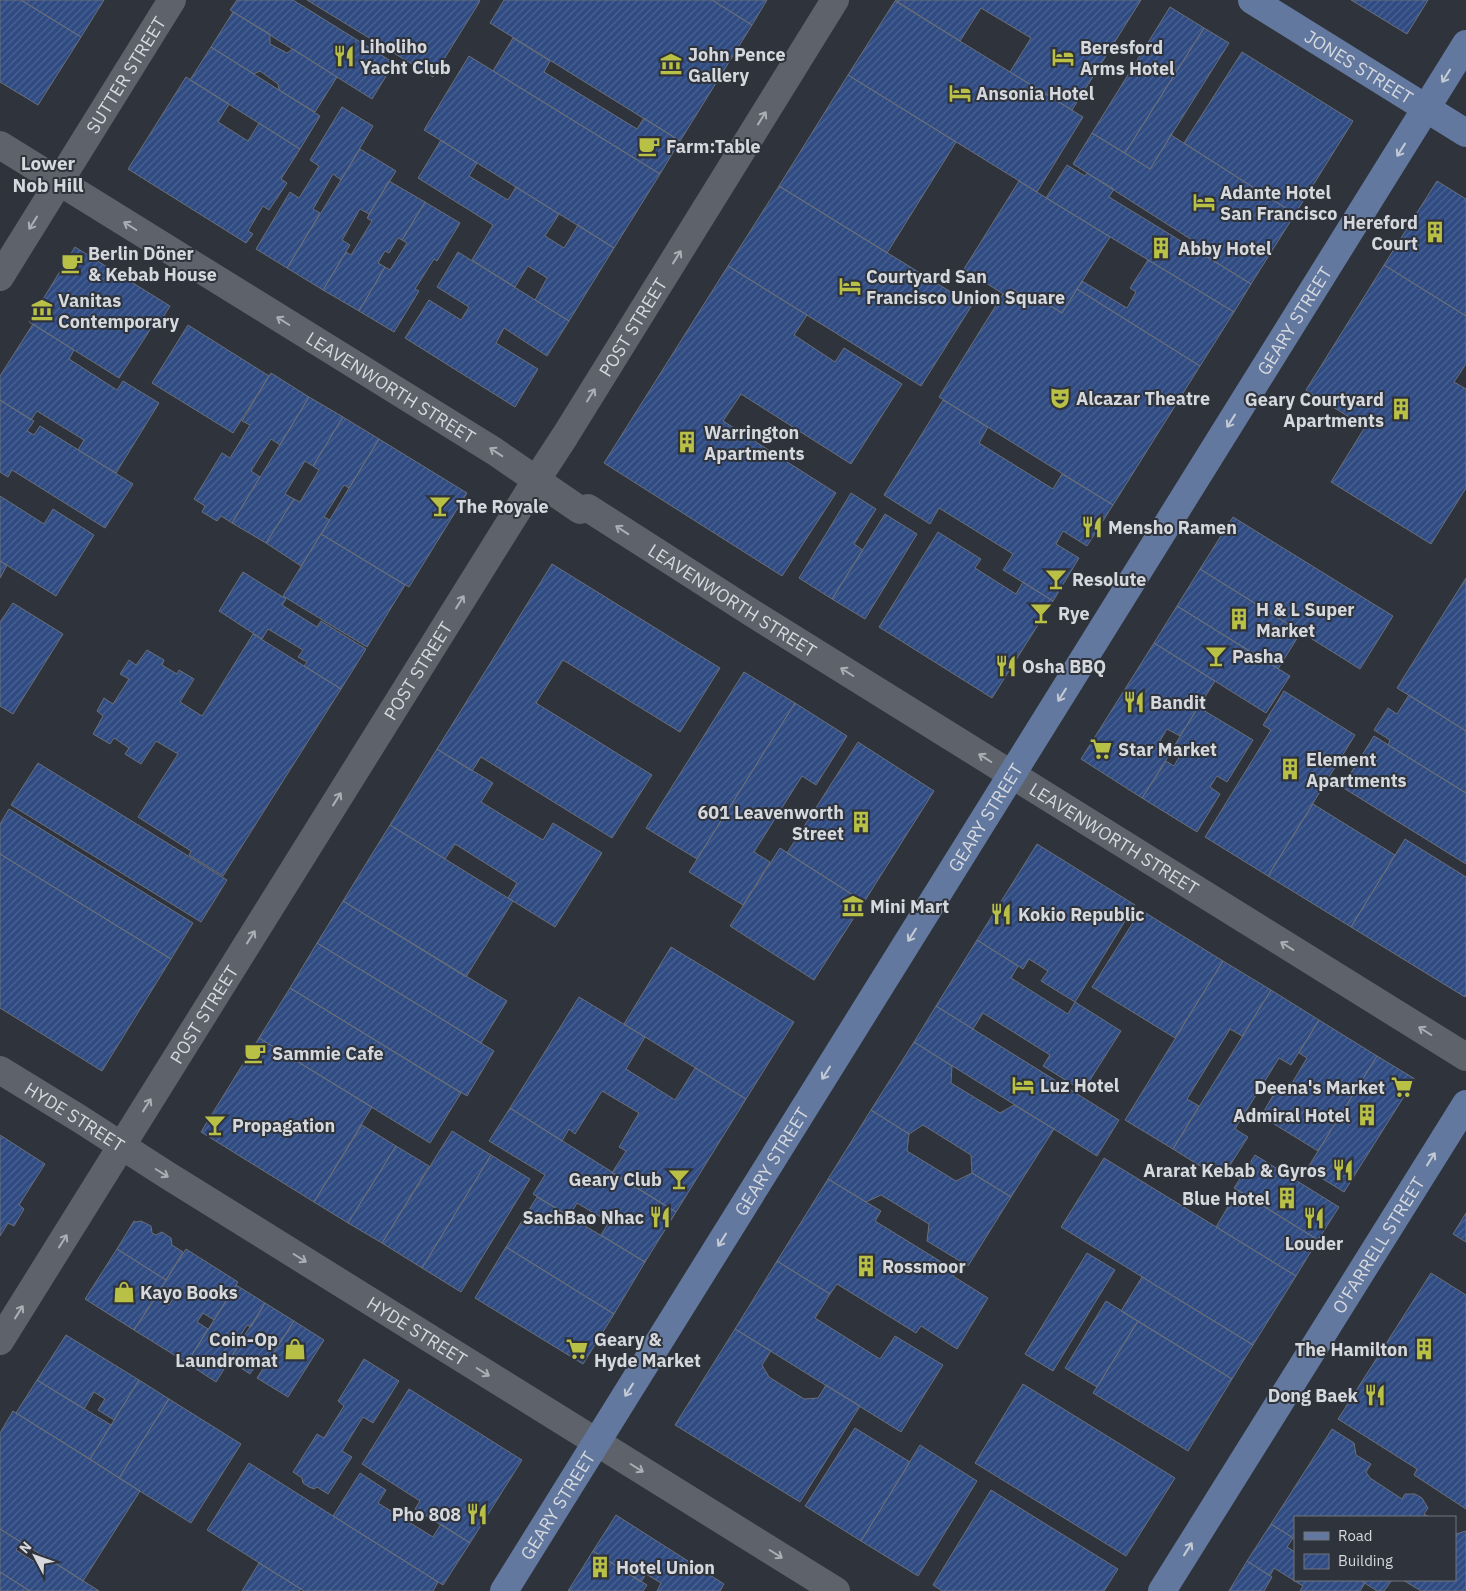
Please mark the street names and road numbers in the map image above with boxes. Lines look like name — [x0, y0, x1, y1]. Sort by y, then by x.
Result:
street label: SUTTER STREET — [81, 12, 170, 138]
street label: JONES STREET — [1301, 24, 1417, 109]
street label: GEARY STREET — [1252, 262, 1336, 379]
street label: POST STREET — [593, 274, 672, 381]
street label: LEAVENWORTH STREET — [302, 326, 480, 448]
street label: LEAVENWORTH STREET — [644, 538, 821, 662]
street label: POST STREET — [378, 617, 457, 724]
street label: GEARY STREET — [943, 759, 1028, 876]
street label: LEAVENWORTH STREET — [1025, 777, 1203, 900]
street label: POST STREET — [164, 961, 243, 1068]
street label: HYDE STREET — [21, 1076, 129, 1156]
street label: GEARY STREET — [729, 1103, 814, 1220]
street label: O'FARRELL STREET — [1327, 1172, 1429, 1318]
street label: HYDE STREET — [363, 1291, 472, 1370]
street label: GEARY STREET — [515, 1447, 600, 1564]

